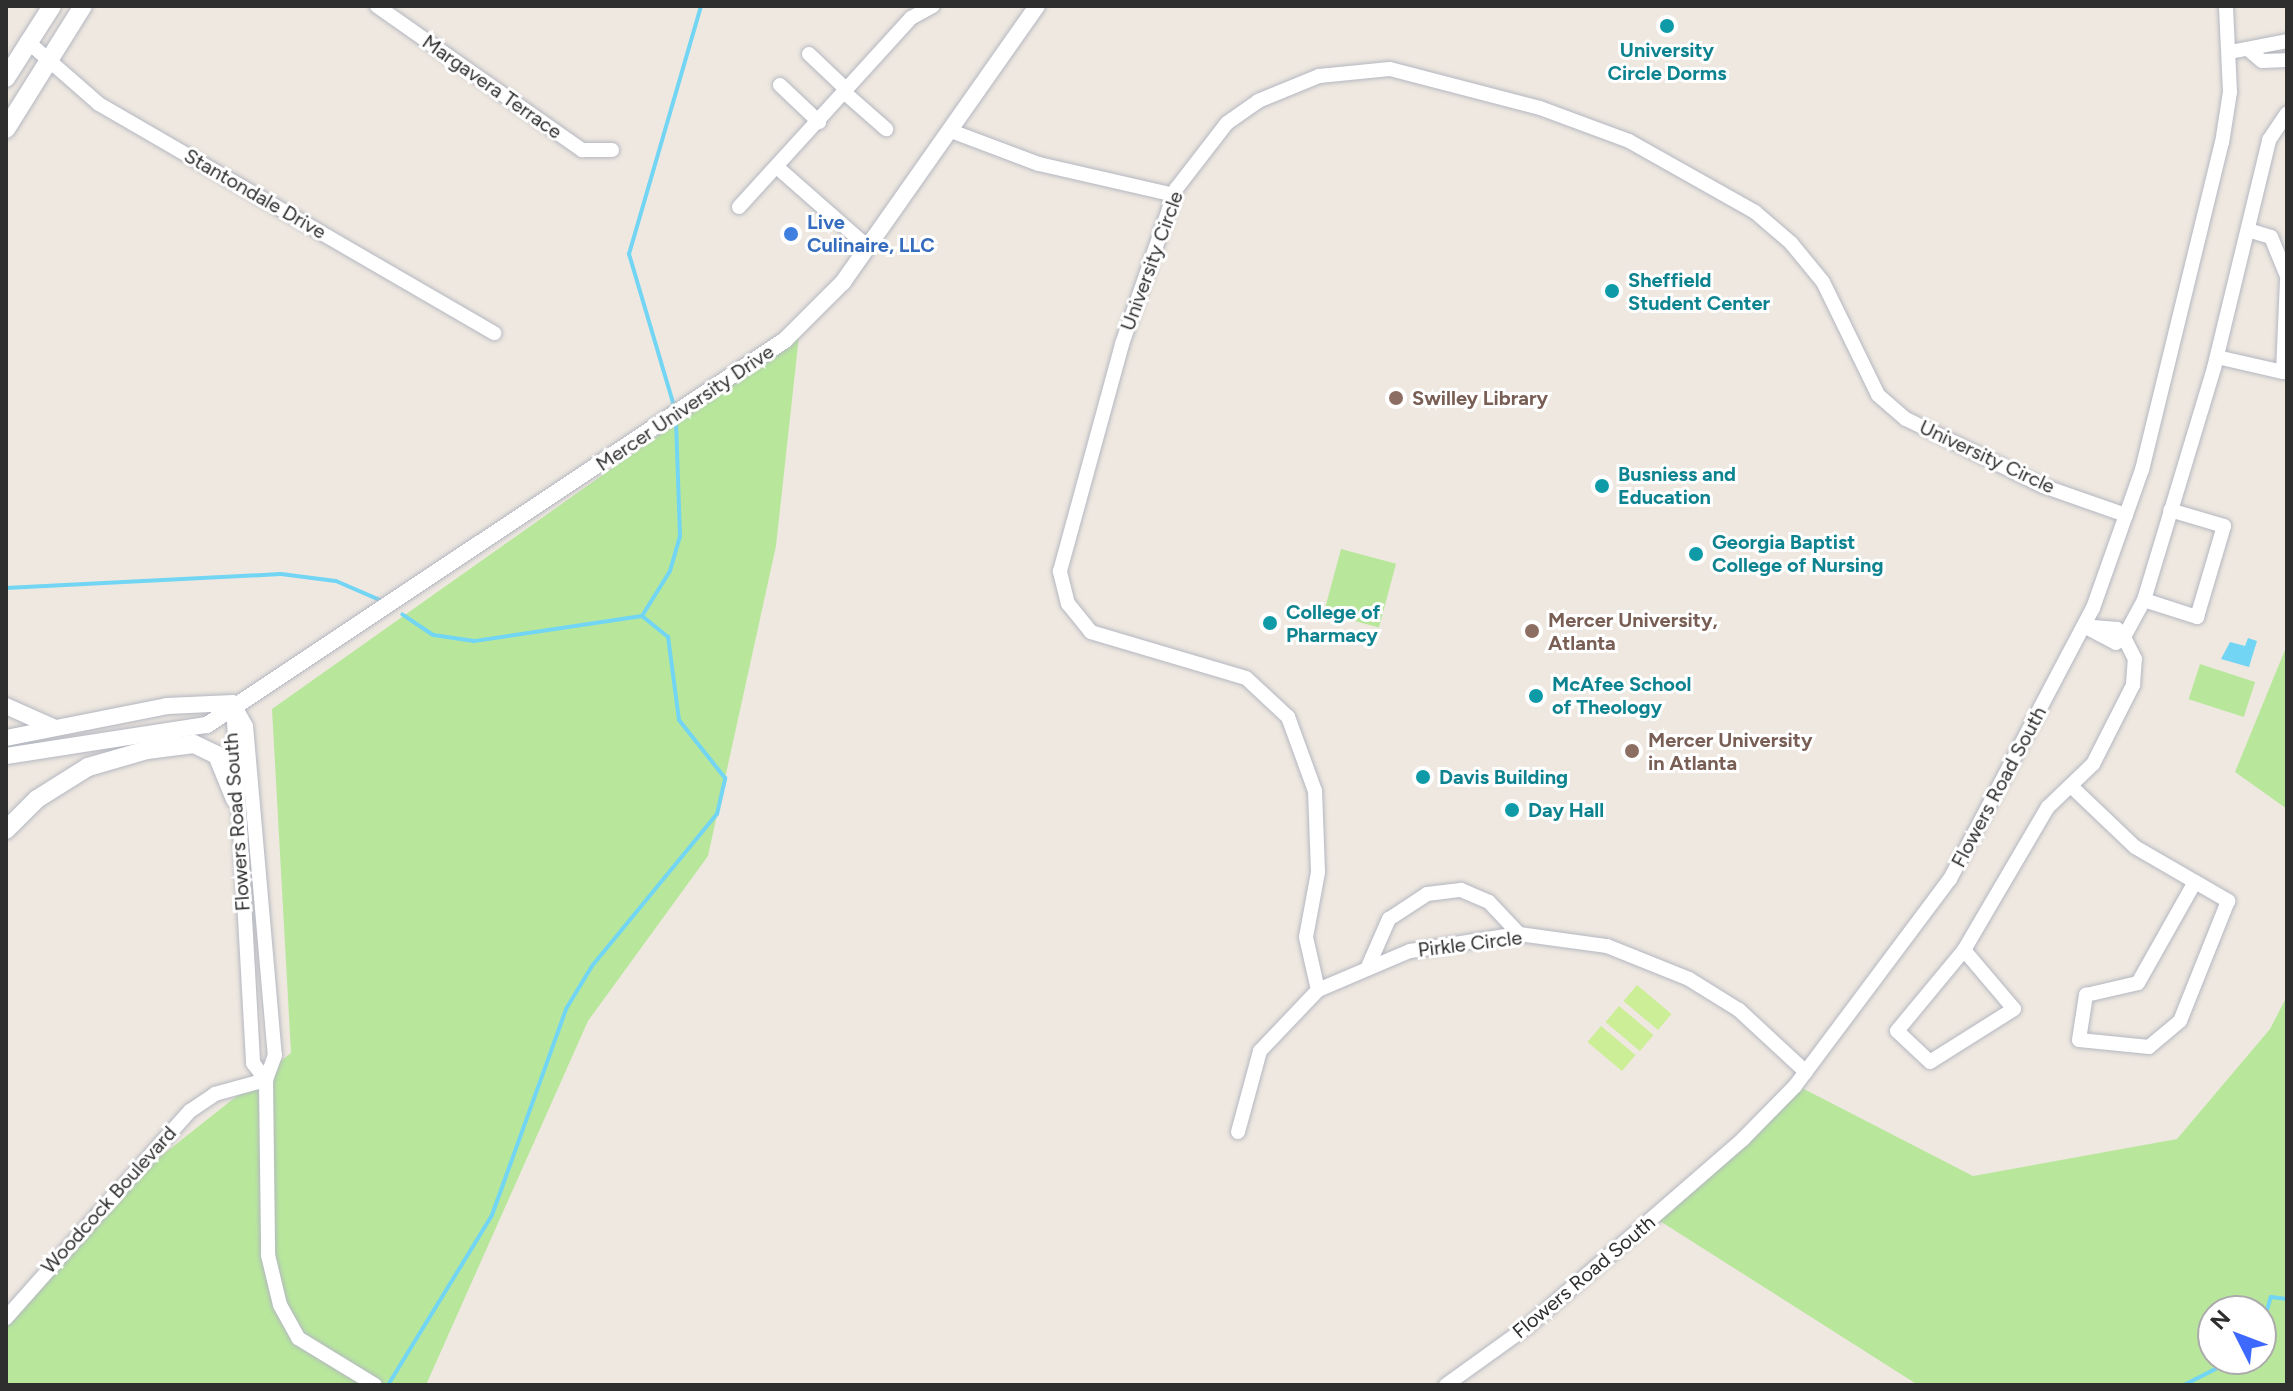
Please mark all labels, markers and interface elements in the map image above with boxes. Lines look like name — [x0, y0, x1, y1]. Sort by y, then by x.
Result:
marker: University Circle Dorms — [1658, 17, 1676, 35]
street label: Margavera Terrace — [418, 30, 566, 144]
place label: University Circle Dorms — [1608, 38, 1726, 85]
street label: Stantondale Drive — [180, 144, 330, 244]
street label: University Circle — [1116, 188, 1188, 334]
place label: Live Culinaire, LLC — [807, 210, 935, 257]
marker: Live Culinaire, LLC — [782, 225, 800, 243]
place label: Sheffield Student Center — [1628, 268, 1770, 315]
marker: Sheffield Student Center — [1603, 282, 1621, 300]
street label: Mercer University Drive — [592, 340, 778, 476]
place label: Swilley Library — [1412, 386, 1548, 410]
marker: Swilley Library — [1387, 389, 1405, 407]
street label: University Circle — [1915, 415, 2059, 499]
place label: Busniess and Education — [1618, 462, 1736, 509]
marker: Busniess and Education — [1593, 477, 1611, 495]
place label: Georgia Baptist College of Nursing — [1712, 530, 1883, 577]
marker: Georgia Baptist College of Nursing — [1687, 545, 1705, 563]
place label: College of Pharmacy — [1286, 600, 1380, 647]
place label: Mercer University, Atlanta — [1548, 608, 1718, 655]
marker: College of Pharmacy — [1261, 614, 1279, 632]
marker: Mercer University, Atlanta — [1523, 622, 1541, 640]
place label: McAfee School of Theology — [1552, 672, 1691, 719]
marker: McAfee School of Theology — [1527, 687, 1545, 705]
street label: Flowers Road South — [1946, 702, 2052, 872]
place label: Mercer University in Atlanta — [1648, 728, 1812, 775]
street label: Flowers Road South — [219, 732, 255, 912]
marker: Mercer University in Atlanta — [1623, 742, 1641, 760]
place label: Davis Building — [1439, 765, 1568, 789]
marker: Davis Building — [1414, 768, 1432, 786]
place label: Day Hall — [1528, 798, 1604, 822]
marker: Day Hall — [1503, 801, 1521, 819]
street label: Pirkle Circle — [1416, 926, 1524, 962]
street label: Woodcock Boulevard — [36, 1121, 182, 1279]
street label: Flowers Road South — [1508, 1210, 1660, 1344]
north arrow — [2197, 1295, 2277, 1375]
text: N — [2205, 1305, 2236, 1335]

